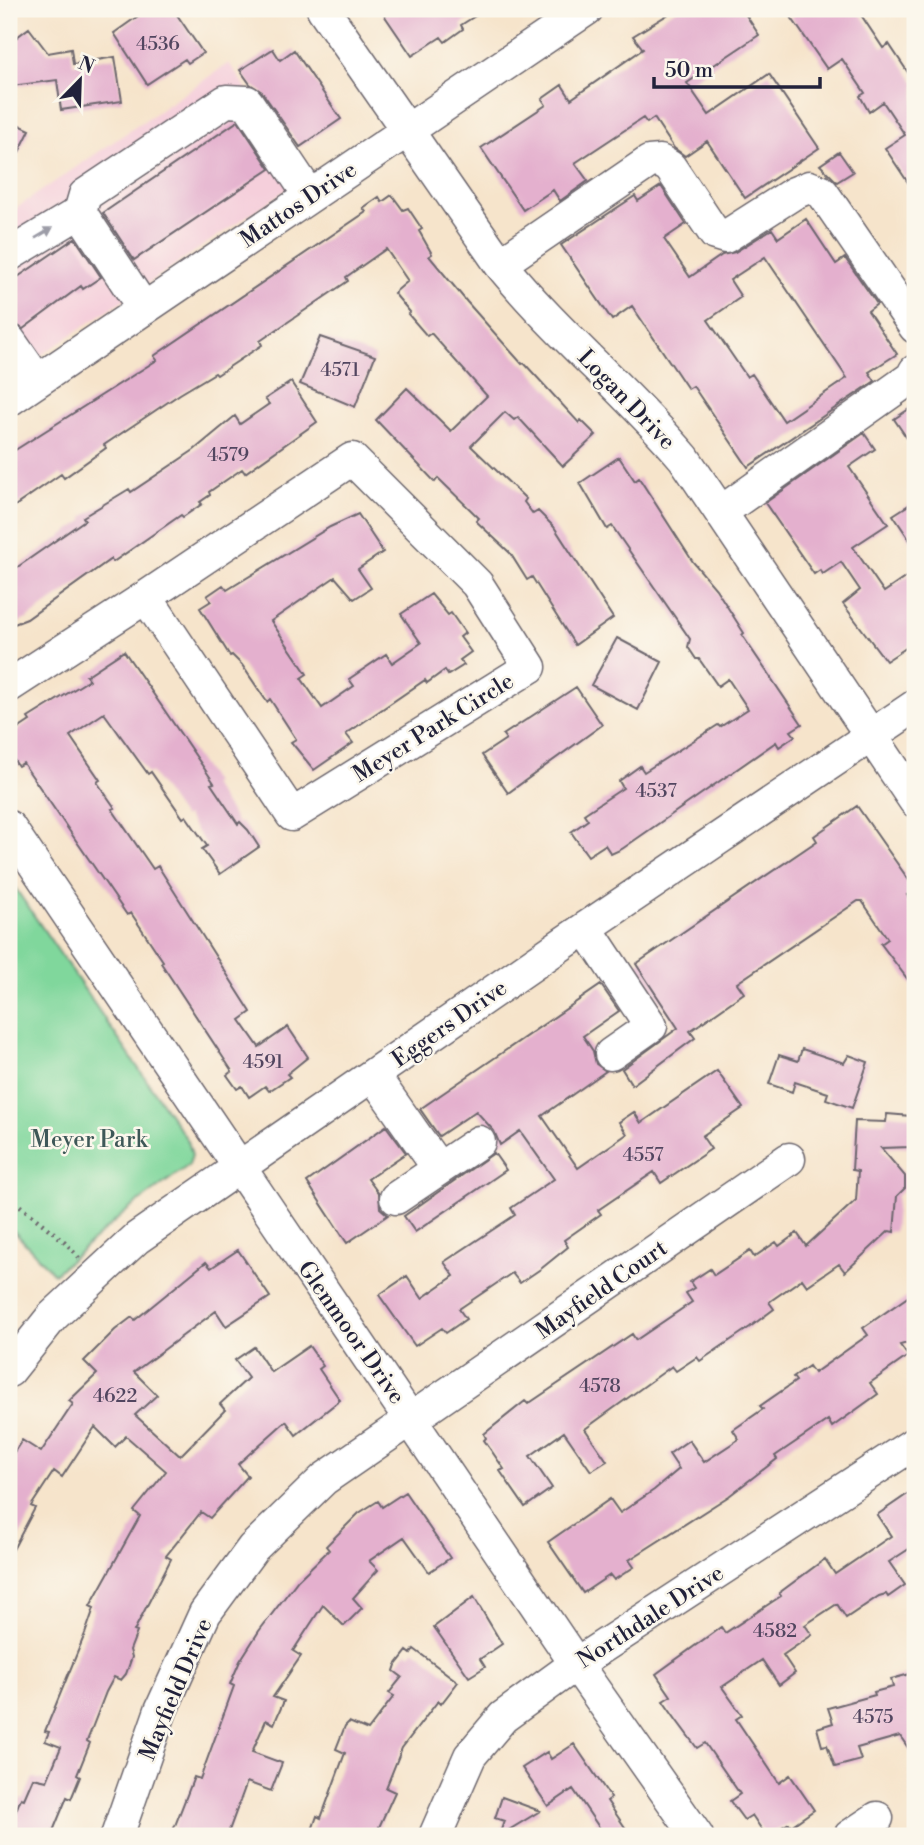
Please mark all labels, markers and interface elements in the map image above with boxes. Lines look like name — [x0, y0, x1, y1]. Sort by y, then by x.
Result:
house number: 4536 — [136, 32, 180, 56]
north arrow — [46, 46, 116, 116]
scale bar — [654, 46, 821, 90]
text: N — [75, 51, 98, 79]
text: 50 m — [665, 58, 713, 84]
street label: Mattos Drive — [235, 156, 362, 254]
one-way arrow — [35, 227, 54, 240]
street label: Logan Drive — [572, 344, 681, 456]
house number: 4571 — [320, 358, 360, 382]
house number: 4579 — [207, 443, 249, 467]
street label: Meyer Park Circle — [348, 667, 519, 789]
house number: 4537 — [635, 779, 677, 803]
street label: Eggers Drive — [387, 974, 513, 1074]
house number: 4591 — [243, 1050, 283, 1074]
park label: Meyer Park — [31, 1126, 148, 1154]
house number: 4557 — [622, 1143, 664, 1167]
street label: Mayfield Court — [531, 1234, 673, 1345]
street label: Glenmoor Drive — [291, 1256, 411, 1410]
house number: 4578 — [579, 1374, 621, 1398]
house number: 4622 — [93, 1384, 137, 1408]
street label: Northdale Drive — [572, 1559, 729, 1675]
street label: Mayfield Drive — [133, 1614, 218, 1765]
house number: 4582 — [753, 1619, 797, 1643]
house number: 4575 — [853, 1705, 893, 1729]

